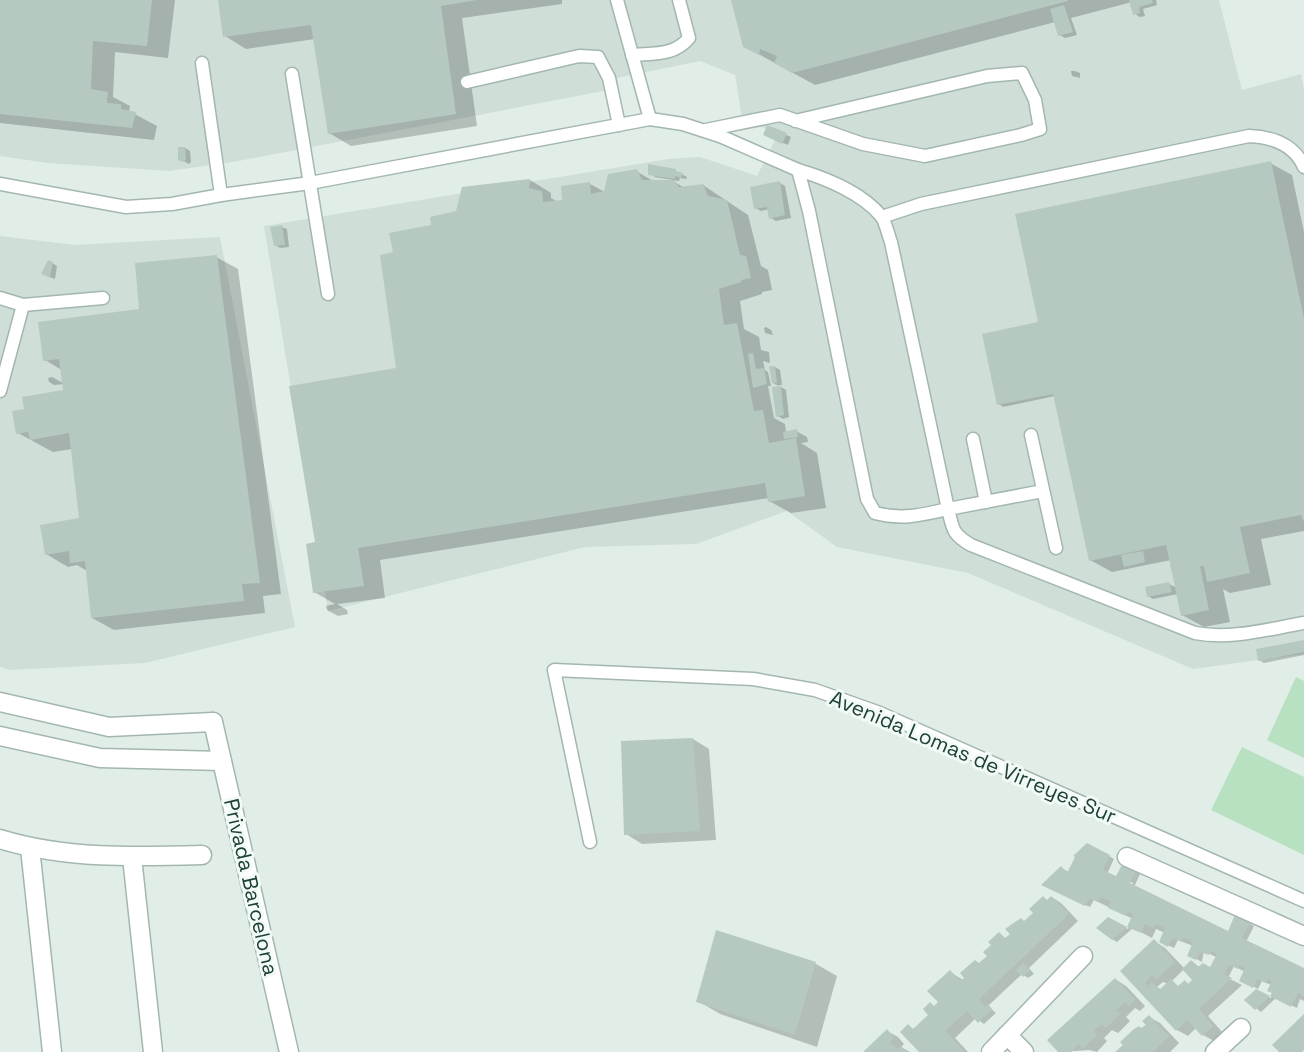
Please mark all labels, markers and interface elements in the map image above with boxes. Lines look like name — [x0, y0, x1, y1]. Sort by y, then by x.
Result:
street label: Avenida Lomas de Virreyes Sur — [826, 684, 1121, 829]
street label: Privada Barcelona — [218, 796, 285, 978]

